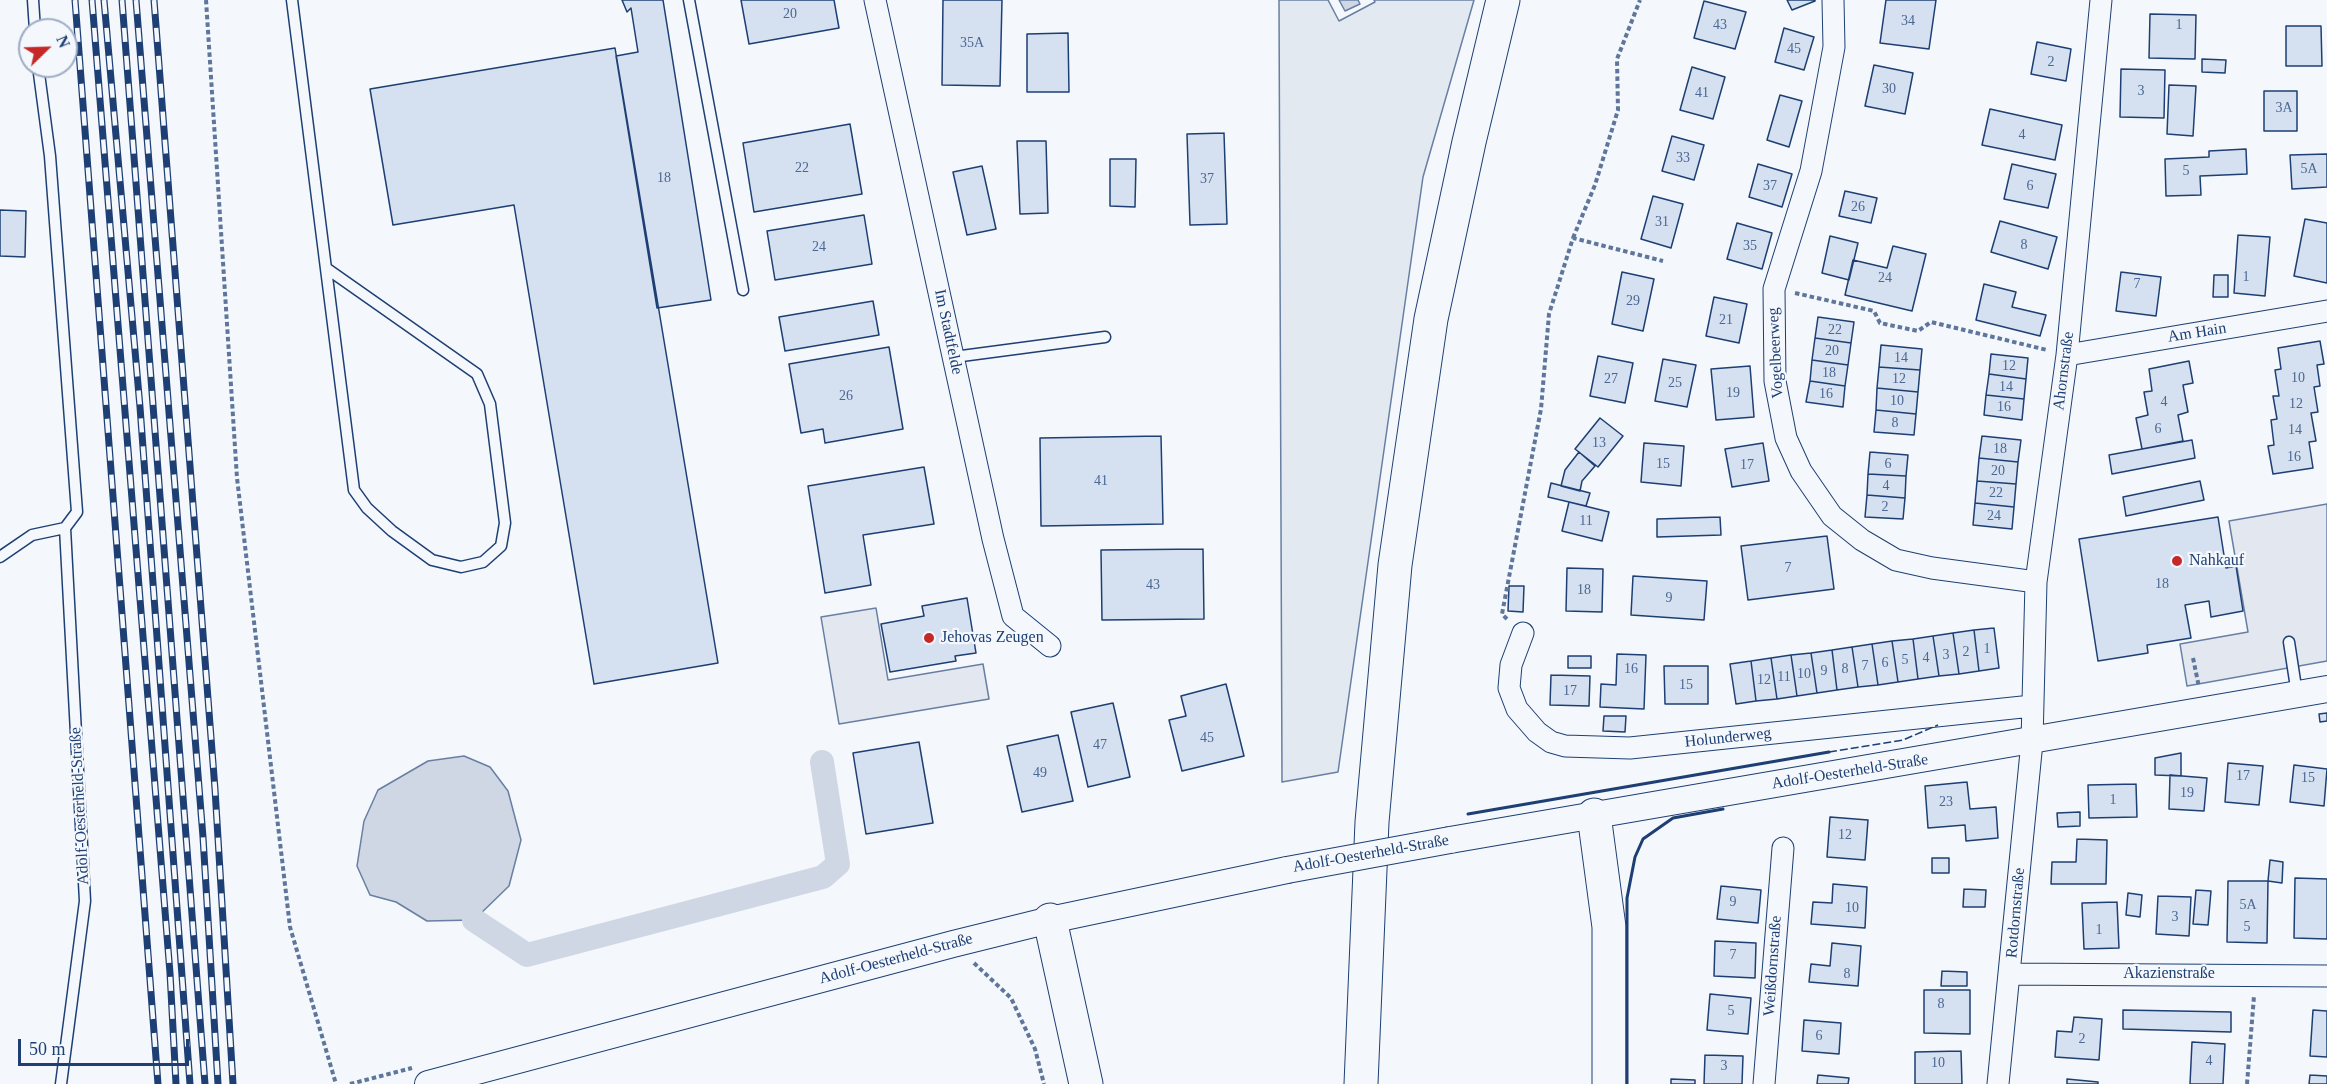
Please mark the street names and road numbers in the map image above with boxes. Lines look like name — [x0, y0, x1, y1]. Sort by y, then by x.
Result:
street label: Im Stadtfelde — [930, 288, 966, 376]
street label: Vogelbeerweg — [1764, 307, 1788, 399]
street label: Am Hain — [2166, 319, 2228, 347]
street label: Ahornstraße — [2050, 331, 2078, 411]
street label: Holunderweg — [1684, 724, 1772, 752]
street label: Adolf-Oesterheld-Straße — [66, 727, 94, 885]
street label: Adolf-Oesterheld-Straße — [1770, 750, 1930, 794]
street label: Adolf-Oesterheld-Straße — [1291, 831, 1451, 877]
street label: Rotdornstraße — [2002, 867, 2030, 959]
street label: Weißdornstraße — [1760, 915, 1786, 1017]
street label: Adolf-Oesterheld-Straße — [817, 929, 975, 989]
street label: Akazienstraße — [2123, 964, 2215, 984]

